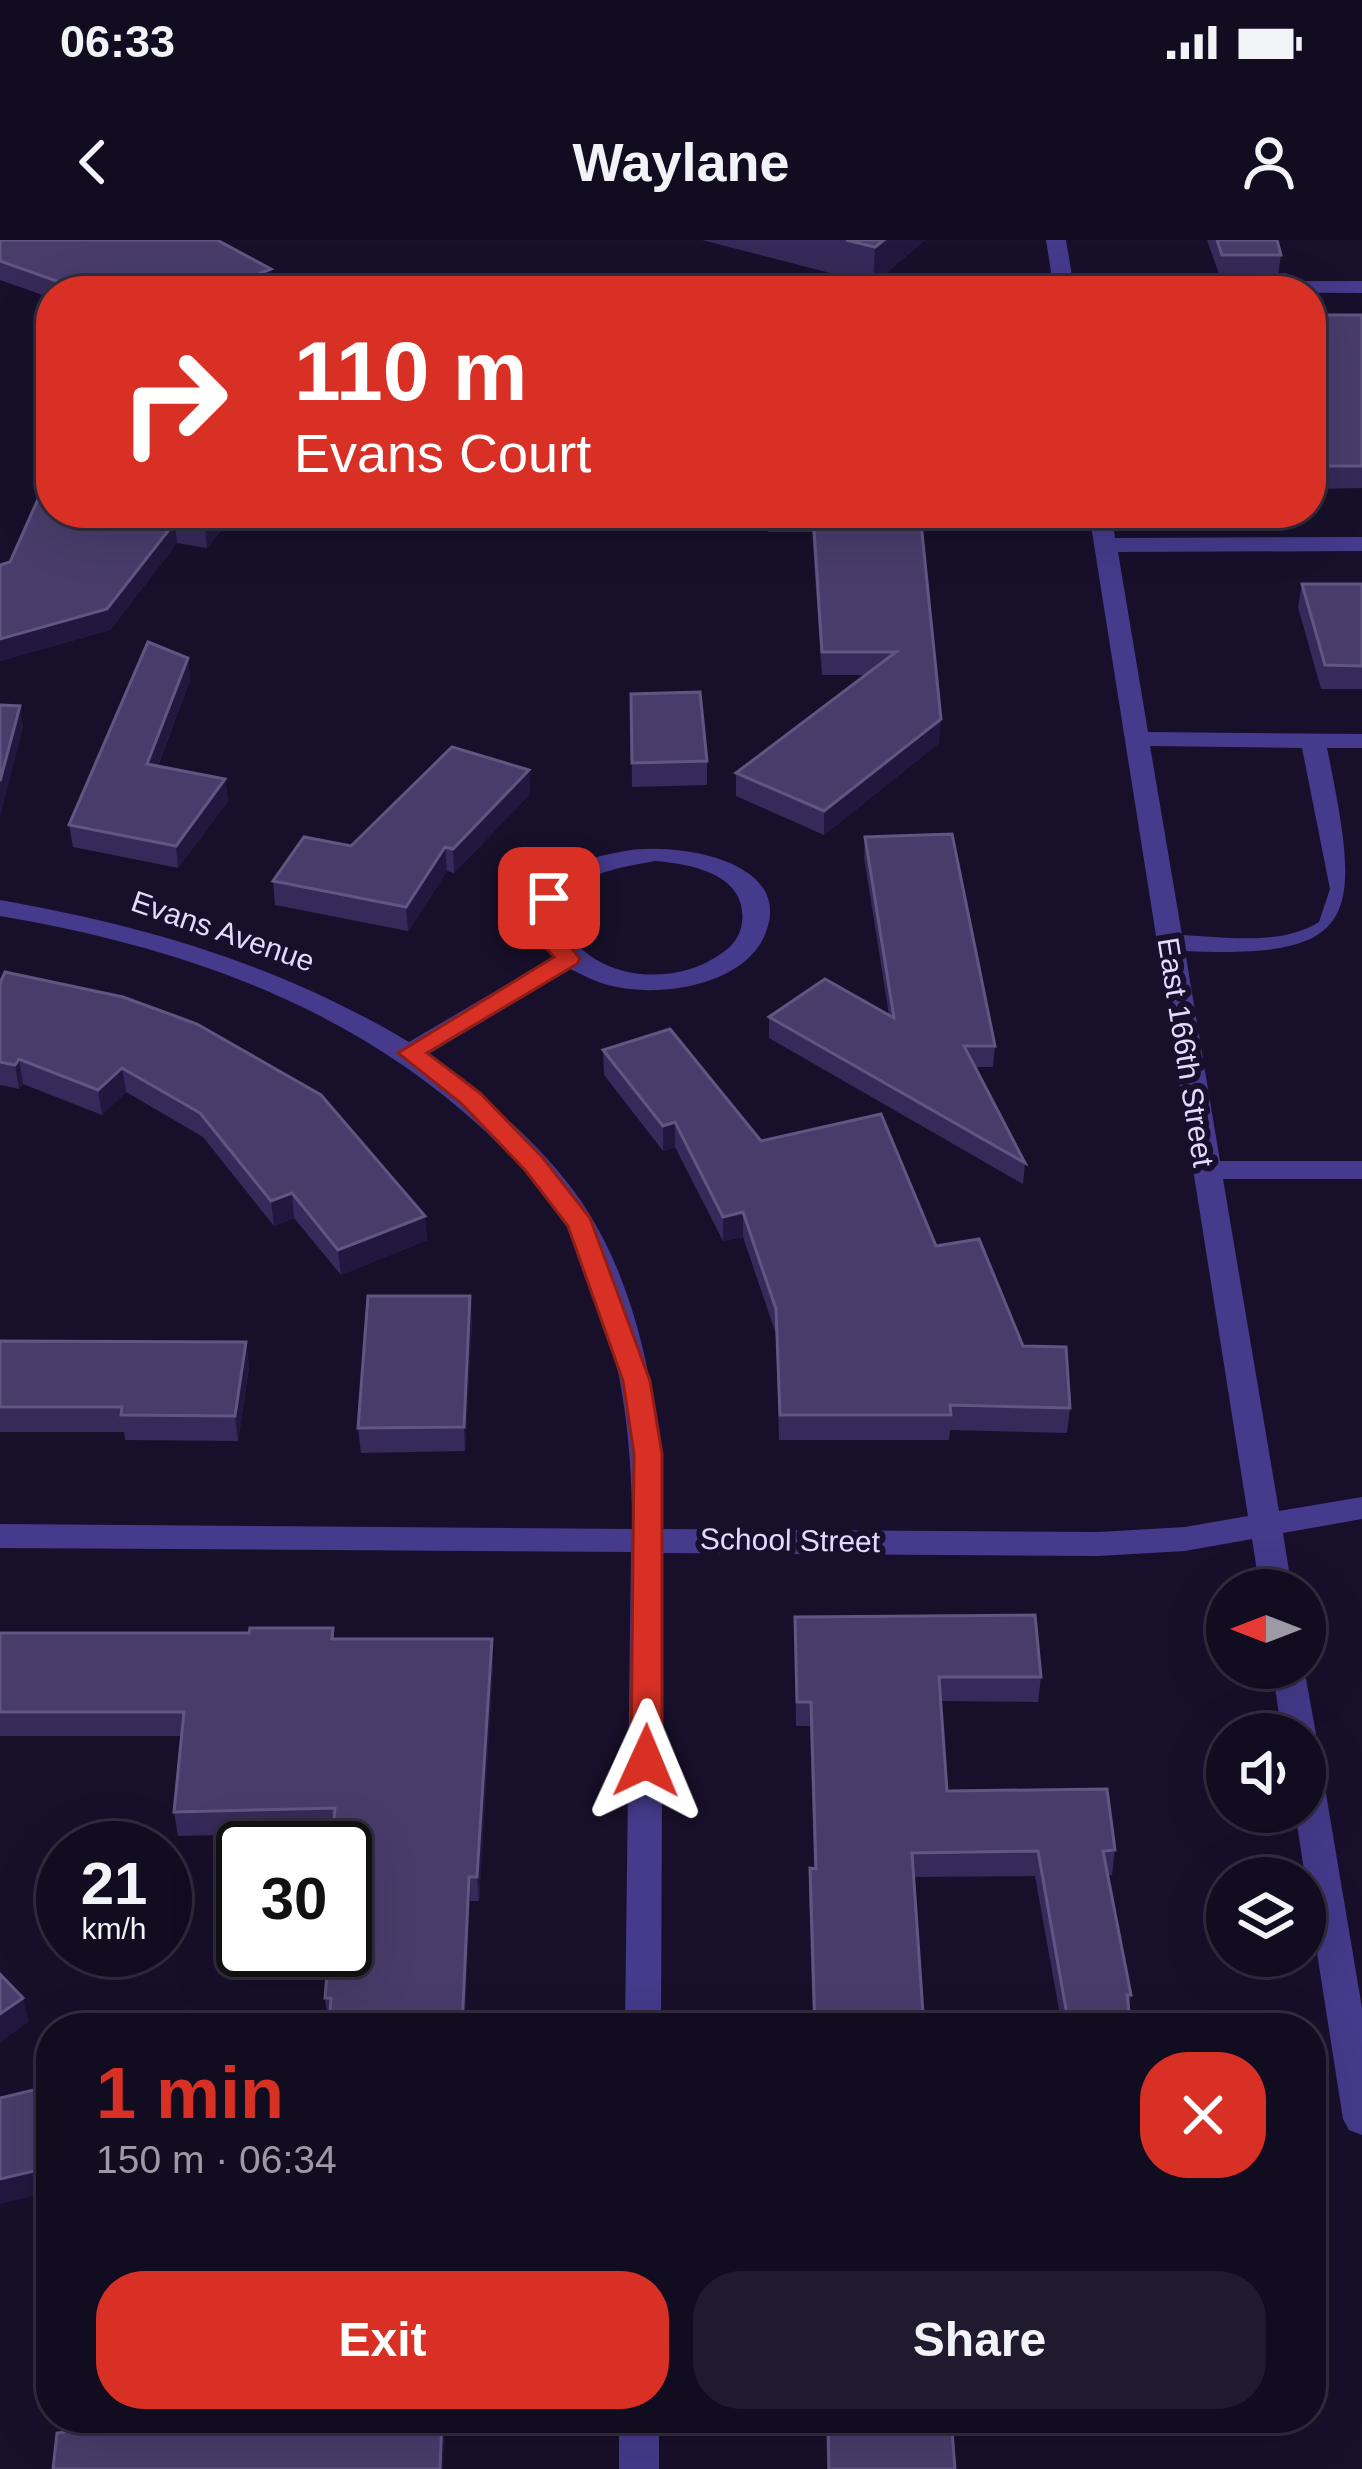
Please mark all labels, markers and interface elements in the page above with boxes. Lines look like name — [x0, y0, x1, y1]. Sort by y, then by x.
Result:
text: 06:33 — [60, 16, 175, 67]
icon: back — [60, 129, 126, 195]
icon: person — [1236, 129, 1302, 195]
text: Waylane — [572, 132, 790, 192]
icon: right — [96, 324, 252, 480]
text: 110 m — [294, 324, 528, 418]
text: Evans Court — [294, 423, 591, 483]
pin — [498, 847, 600, 949]
icon: arrive — [516, 865, 582, 931]
street label: Evans Avenue — [127, 884, 319, 978]
street label: East 166th Street — [1152, 935, 1221, 1170]
street label: School Street — [700, 1522, 881, 1558]
north arrow — [1206, 1569, 1326, 1689]
map controls — [1206, 1569, 1326, 1977]
position arrow — [583, 1698, 709, 1824]
button: sound — [1206, 1713, 1326, 1833]
speed limit sign: 30 — [216, 1821, 372, 1977]
text: 21 — [81, 1850, 147, 1917]
button: layers — [1206, 1857, 1326, 1977]
text: km/h — [81, 1912, 147, 1945]
button: close — [1140, 2052, 1266, 2178]
text: 1 min — [96, 2053, 284, 2133]
text: 150 m · 06:34 — [96, 2138, 337, 2181]
button: Exit — [96, 2271, 669, 2409]
button: Share — [693, 2271, 1266, 2409]

